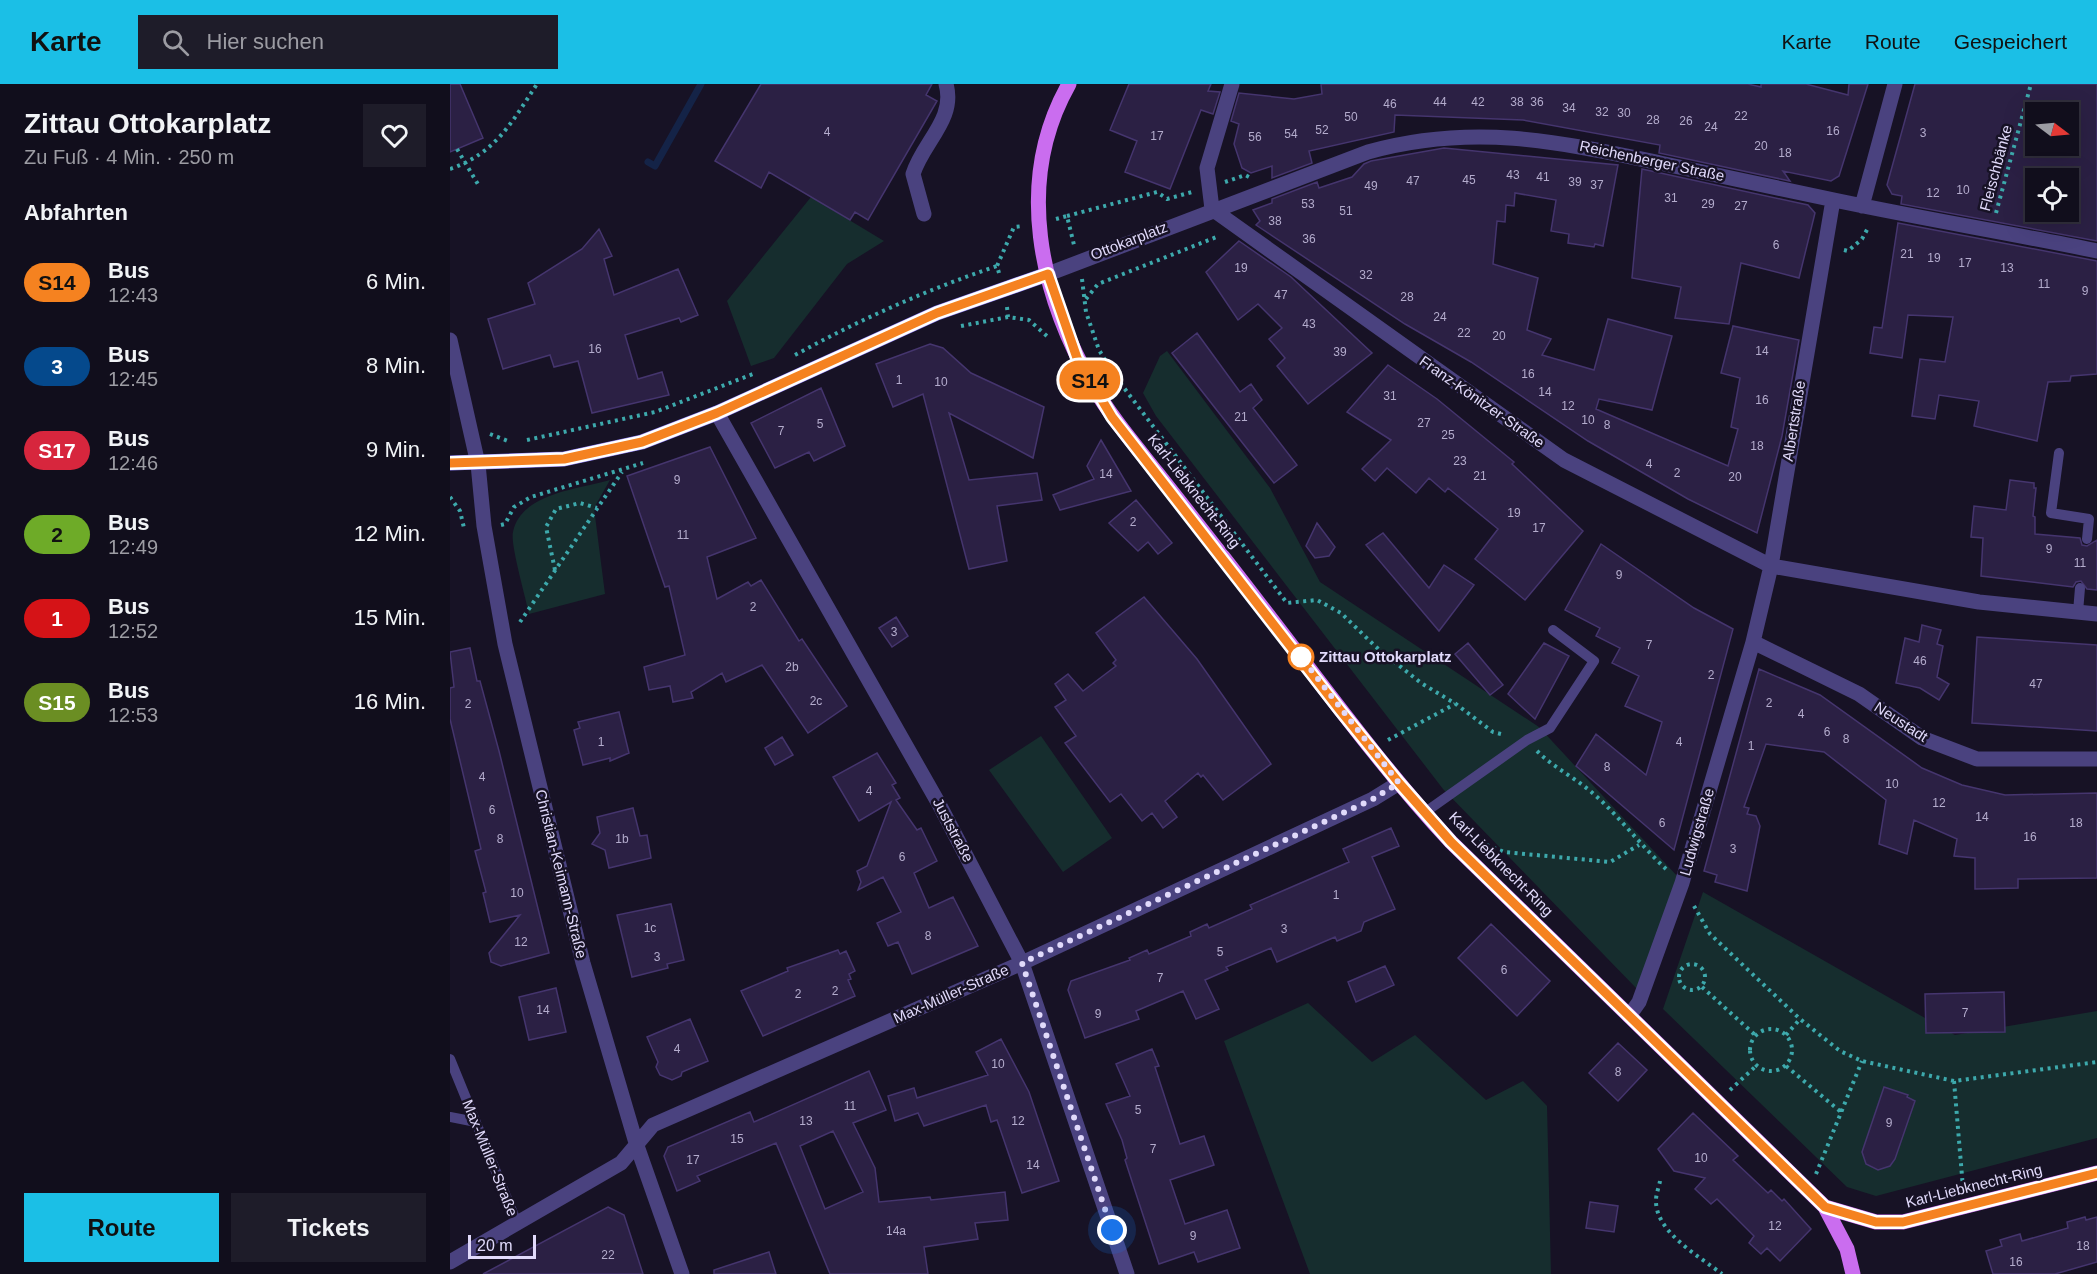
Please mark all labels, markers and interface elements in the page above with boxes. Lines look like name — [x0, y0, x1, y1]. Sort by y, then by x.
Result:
search box — [138, 15, 558, 69]
text: Karte — [30, 26, 102, 57]
icon: search — [159, 26, 192, 59]
text: Hier suchen — [207, 29, 324, 54]
text: Karte — [1782, 30, 1832, 53]
text: Route — [1865, 30, 1921, 53]
text: Gespeichert — [1954, 30, 2067, 53]
house number: 44 — [1433, 95, 1447, 109]
house number: 42 — [1471, 95, 1485, 109]
house number: 38 — [1510, 95, 1524, 109]
house number: 36 — [1530, 95, 1544, 109]
house number: 46 — [1383, 97, 1397, 111]
house number: 34 — [1562, 101, 1576, 115]
north arrow — [2025, 102, 2079, 156]
map controls — [2025, 102, 2079, 222]
button: heart — [363, 104, 426, 167]
house number: 32 — [1595, 105, 1609, 119]
house number: 30 — [1617, 106, 1631, 120]
text: Zittau Ottokarplatz — [24, 108, 271, 139]
house number: 22 — [1734, 109, 1748, 123]
house number: 50 — [1344, 110, 1358, 124]
house number: 28 — [1646, 113, 1660, 127]
house number: 26 — [1679, 114, 1693, 128]
house number: 24 — [1704, 120, 1718, 134]
house number: 52 — [1315, 123, 1329, 137]
street label: Fleischbänke — [1976, 123, 2015, 213]
house number: 16 — [1826, 124, 1840, 138]
house number: 4 — [824, 125, 831, 139]
house number: 3 — [1920, 126, 1927, 140]
house number: 54 — [1284, 127, 1298, 141]
house number: 17 — [1150, 129, 1164, 143]
house number: 56 — [1248, 130, 1262, 144]
street label: Reichenberger Straße — [1578, 137, 1726, 184]
house number: 20 — [1754, 139, 1768, 153]
text: Zu Fuß · 4 Min. · 250 m — [24, 146, 234, 168]
house number: 18 — [1778, 146, 1792, 160]
house number: 43 — [1506, 168, 1520, 182]
button: locate — [2025, 168, 2079, 222]
house number: 41 — [1536, 170, 1550, 184]
house number: 45 — [1462, 173, 1476, 187]
house number: 47 — [1406, 174, 1420, 188]
house number: 39 — [1568, 175, 1582, 189]
house number: 37 — [1590, 178, 1604, 192]
house number: 49 — [1364, 179, 1378, 193]
house number: 10 — [1956, 183, 1970, 197]
house number: 12 — [1926, 186, 1940, 200]
house number: 31 — [1664, 191, 1678, 205]
house number: 53 — [1301, 197, 1315, 211]
house number: 29 — [1701, 197, 1715, 211]
house number: 27 — [1734, 199, 1748, 213]
text: Abfahrten — [24, 200, 128, 225]
house number: 51 — [1339, 204, 1353, 218]
house number: 38 — [1268, 214, 1282, 228]
street label: Ottokarplatz — [1088, 218, 1170, 263]
house number: 36 — [1302, 232, 1316, 246]
house number: 6 — [1773, 238, 1780, 252]
house number: 21 — [1900, 247, 1914, 261]
house number: 19 — [1927, 251, 1941, 265]
house number: 17 — [1958, 256, 1972, 270]
text: Bus — [108, 258, 150, 283]
house number: 19 — [1234, 261, 1248, 275]
house number: 13 — [2000, 261, 2014, 275]
house number: 32 — [1359, 268, 1373, 282]
text: 6 Min. — [366, 269, 426, 294]
text: S14 — [38, 271, 76, 294]
house number: 11 — [2038, 277, 2051, 291]
text: 12:43 — [108, 284, 158, 306]
house number: 9 — [2082, 284, 2089, 298]
house number: 47 — [1274, 288, 1288, 302]
house number: 28 — [1400, 290, 1414, 304]
house number: 24 — [1433, 310, 1447, 324]
house number: 43 — [1302, 317, 1316, 331]
house number: 22 — [1457, 326, 1471, 340]
house number: 20 — [1492, 329, 1506, 343]
text: Bus — [108, 342, 150, 367]
house number: 16 — [588, 342, 602, 356]
house number: 14 — [1755, 344, 1769, 358]
house number: 39 — [1333, 345, 1347, 359]
street label: Franz-Könitzer-Straße — [1417, 352, 1548, 451]
text: 8 Min. — [366, 353, 426, 378]
text: 3 — [51, 355, 63, 378]
line badge: S14 — [1056, 360, 1124, 400]
house number: 16 — [1521, 367, 1535, 381]
text: 12:45 — [108, 368, 158, 390]
text: S14 — [1071, 369, 1109, 392]
house number: 1 — [896, 373, 903, 387]
house number: 10 — [934, 375, 948, 389]
street label: Albertstraße — [1779, 379, 1808, 463]
house number: 14 — [1538, 385, 1552, 399]
house number: 31 — [1383, 389, 1397, 403]
house number: 16 — [1755, 393, 1769, 407]
house number: 12 — [1561, 399, 1575, 413]
house number: 21 — [1234, 410, 1248, 424]
house number: 10 — [1581, 413, 1595, 427]
house number: 27 — [1417, 416, 1431, 430]
house number: 5 — [817, 417, 824, 431]
house number: 8 — [1604, 418, 1611, 432]
house number: 7 — [778, 424, 785, 438]
text: Bus — [108, 426, 150, 451]
house number: 25 — [1441, 428, 1455, 442]
street label: Karl-Liebknecht-Ring — [1145, 430, 1244, 551]
text: 9 Min. — [366, 437, 426, 462]
text: S17 — [38, 439, 76, 462]
house number: 18 — [1750, 439, 1764, 453]
text: 12:46 — [108, 452, 158, 474]
house number: 23 — [1453, 454, 1467, 468]
house number: 4 — [1646, 457, 1653, 471]
house number: 2 — [1674, 466, 1681, 480]
house number: 14 — [1099, 467, 1113, 481]
house number: 21 — [1473, 469, 1487, 483]
house number: 20 — [1728, 470, 1742, 484]
house number: 9 — [674, 473, 681, 487]
house number: 19 — [1507, 506, 1521, 520]
text: Bus — [108, 510, 150, 535]
house number: 2 — [1130, 515, 1137, 529]
text: 12 Min. — [354, 521, 426, 546]
house number: 17 — [1532, 521, 1546, 535]
text: 2 — [51, 523, 63, 546]
house number: 11 — [677, 528, 690, 542]
text: 12:49 — [108, 536, 158, 558]
house number: 9 — [2046, 542, 2053, 556]
house number: 11 — [2074, 556, 2087, 570]
house number: 9 — [1616, 568, 1623, 582]
text: Bus — [108, 594, 150, 619]
house number: 2 — [750, 600, 757, 614]
text: 15 Min. — [354, 605, 426, 630]
text: 1 — [51, 607, 63, 630]
text: 12:52 — [108, 620, 158, 642]
house number: 3 — [891, 625, 898, 639]
house number: 7 — [1646, 638, 1653, 652]
marker: Zittau Ottokarplatz — [1288, 644, 1314, 670]
place label: Zittau Ottokarplatz — [1319, 648, 1452, 665]
house number: 46 — [1913, 654, 1927, 668]
house number: 2b — [785, 660, 799, 674]
house number: 2 — [1708, 668, 1715, 682]
house number: 47 — [2029, 677, 2043, 691]
text: Bus — [108, 678, 150, 703]
text: 16 Min. — [354, 689, 426, 714]
text: S15 — [38, 691, 76, 714]
house number: 2c — [810, 694, 822, 708]
house number: 2 — [1766, 696, 1773, 710]
house number: 2 — [465, 697, 472, 711]
street label: Neustadt — [1871, 698, 1932, 746]
text: 12:53 — [108, 704, 158, 726]
house number: 4 — [1798, 707, 1805, 721]
house number: 6 — [1824, 725, 1831, 739]
house number: 8 — [1843, 732, 1850, 746]
house number: 1 — [598, 735, 605, 749]
house number: 4 — [1676, 735, 1683, 749]
house number: 1 — [1748, 739, 1755, 753]
house number: 8 — [1604, 760, 1611, 774]
house number: 4 — [479, 770, 486, 784]
house number: 10 — [1885, 777, 1899, 791]
house number: 4 — [866, 784, 873, 798]
street label: Ludwigstraße — [1676, 786, 1717, 877]
street label: Christian-Keimann-Straße — [532, 788, 591, 960]
street label: Juststraße — [929, 795, 977, 865]
house number: 12 — [1932, 796, 1946, 810]
house number: 6 — [489, 803, 496, 817]
street label: Karl-Liebknecht-Ring — [1446, 808, 1557, 919]
house number: 14 — [1975, 810, 1989, 824]
house number: 6 — [1659, 816, 1666, 830]
house number: 18 — [2069, 816, 2083, 830]
house number: 16 — [2023, 830, 2037, 844]
house number: 8 — [497, 832, 504, 846]
house number: 1b — [615, 832, 629, 846]
house number: 3 — [1730, 842, 1737, 856]
house number: 6 — [899, 850, 906, 864]
house number: 10 — [510, 886, 524, 900]
house number: 1 — [1333, 888, 1340, 902]
house number: 1c — [644, 921, 656, 935]
house number: 3 — [1281, 922, 1288, 936]
house number: 8 — [925, 929, 932, 943]
house number: 12 — [514, 935, 528, 949]
house number: 5 — [1217, 945, 1224, 959]
house number: 3 — [654, 950, 661, 964]
street label: Max-Müller-Straße — [891, 961, 1011, 1027]
house number: 6 — [1501, 963, 1508, 977]
house number: 7 — [1157, 971, 1164, 985]
house number: 2 — [832, 984, 839, 998]
house number: 2 — [795, 987, 802, 1001]
house number: 14 — [536, 1003, 550, 1017]
house number: 7 — [1962, 1006, 1969, 1020]
house number: 9 — [1095, 1007, 1102, 1021]
house number: 4 — [674, 1042, 681, 1056]
house number: 10 — [991, 1057, 1005, 1071]
house number: 8 — [1615, 1065, 1622, 1079]
street label: Max-Müller-Straße — [459, 1097, 522, 1219]
house number: 11 — [844, 1099, 857, 1113]
house number: 5 — [1135, 1103, 1142, 1117]
house number: 13 — [799, 1114, 813, 1128]
house number: 12 — [1011, 1114, 1025, 1128]
house number: 9 — [1886, 1116, 1893, 1130]
house number: 15 — [730, 1132, 744, 1146]
house number: 7 — [1150, 1142, 1157, 1156]
house number: 10 — [1694, 1151, 1708, 1165]
house number: 17 — [686, 1153, 700, 1167]
house number: 14 — [1026, 1158, 1040, 1172]
street label: Karl-Liebknecht-Ring — [1904, 1160, 2044, 1211]
button: Route — [24, 1193, 219, 1262]
button: Tickets — [231, 1193, 426, 1262]
your location — [1097, 1215, 1127, 1245]
house number: 12 — [1768, 1219, 1782, 1233]
house number: 14a — [886, 1224, 906, 1238]
house number: 9 — [1190, 1229, 1197, 1243]
scale bar — [468, 1232, 536, 1260]
text: 20 m — [477, 1237, 513, 1254]
house number: 18 — [2076, 1239, 2090, 1253]
house number: 22 — [601, 1248, 615, 1262]
house number: 16 — [2009, 1255, 2023, 1269]

